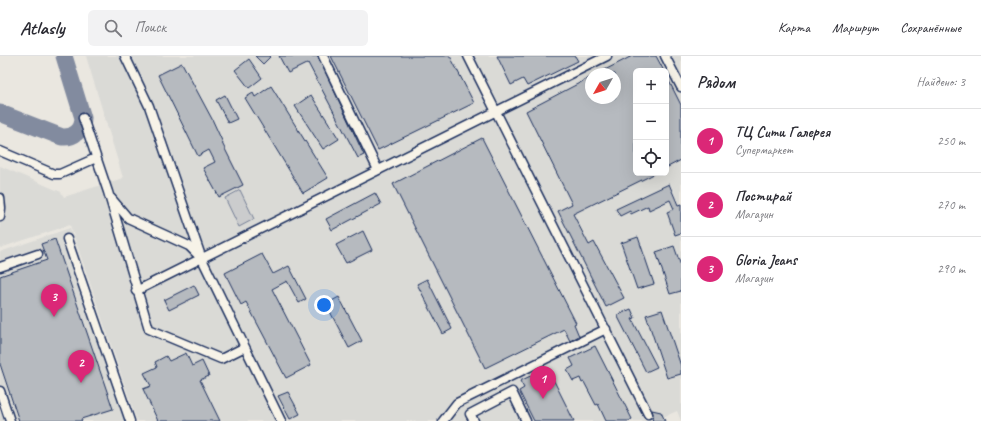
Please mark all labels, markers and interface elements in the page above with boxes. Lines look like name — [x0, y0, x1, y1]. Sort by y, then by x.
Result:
search box — [88, 10, 368, 46]
text: Atlasly — [20, 16, 64, 40]
icon: search — [102, 17, 124, 39]
text: Поиск — [134, 18, 166, 37]
text: Карта — [778, 19, 810, 36]
text: Маршрут — [832, 19, 878, 36]
text: Сохранённые — [900, 19, 961, 36]
north arrow — [585, 68, 621, 104]
map controls — [633, 68, 669, 176]
button: + — [633, 68, 669, 104]
text: Рядом — [697, 72, 735, 93]
text: Найдено: 3 — [917, 74, 965, 90]
button: − — [633, 104, 669, 140]
text: ТЦ Сити Галерея — [735, 123, 830, 142]
text: 1 — [707, 133, 713, 149]
text: 250 m — [937, 133, 965, 149]
button: locate — [633, 140, 669, 176]
text: Супермаркет — [735, 142, 793, 158]
text: Постирай — [735, 187, 791, 206]
text: 2 — [707, 197, 713, 213]
text: 270 m — [937, 197, 965, 213]
text: Магазин — [735, 206, 773, 222]
text: Gloria Jeans — [735, 251, 797, 270]
text: 3 — [707, 261, 713, 277]
text: 290 m — [937, 261, 965, 277]
text: Магазин — [735, 270, 773, 286]
pin: 3 — [41, 284, 67, 317]
your location — [314, 295, 334, 315]
pin: 2 — [68, 350, 94, 383]
pin: 1 — [530, 366, 556, 399]

